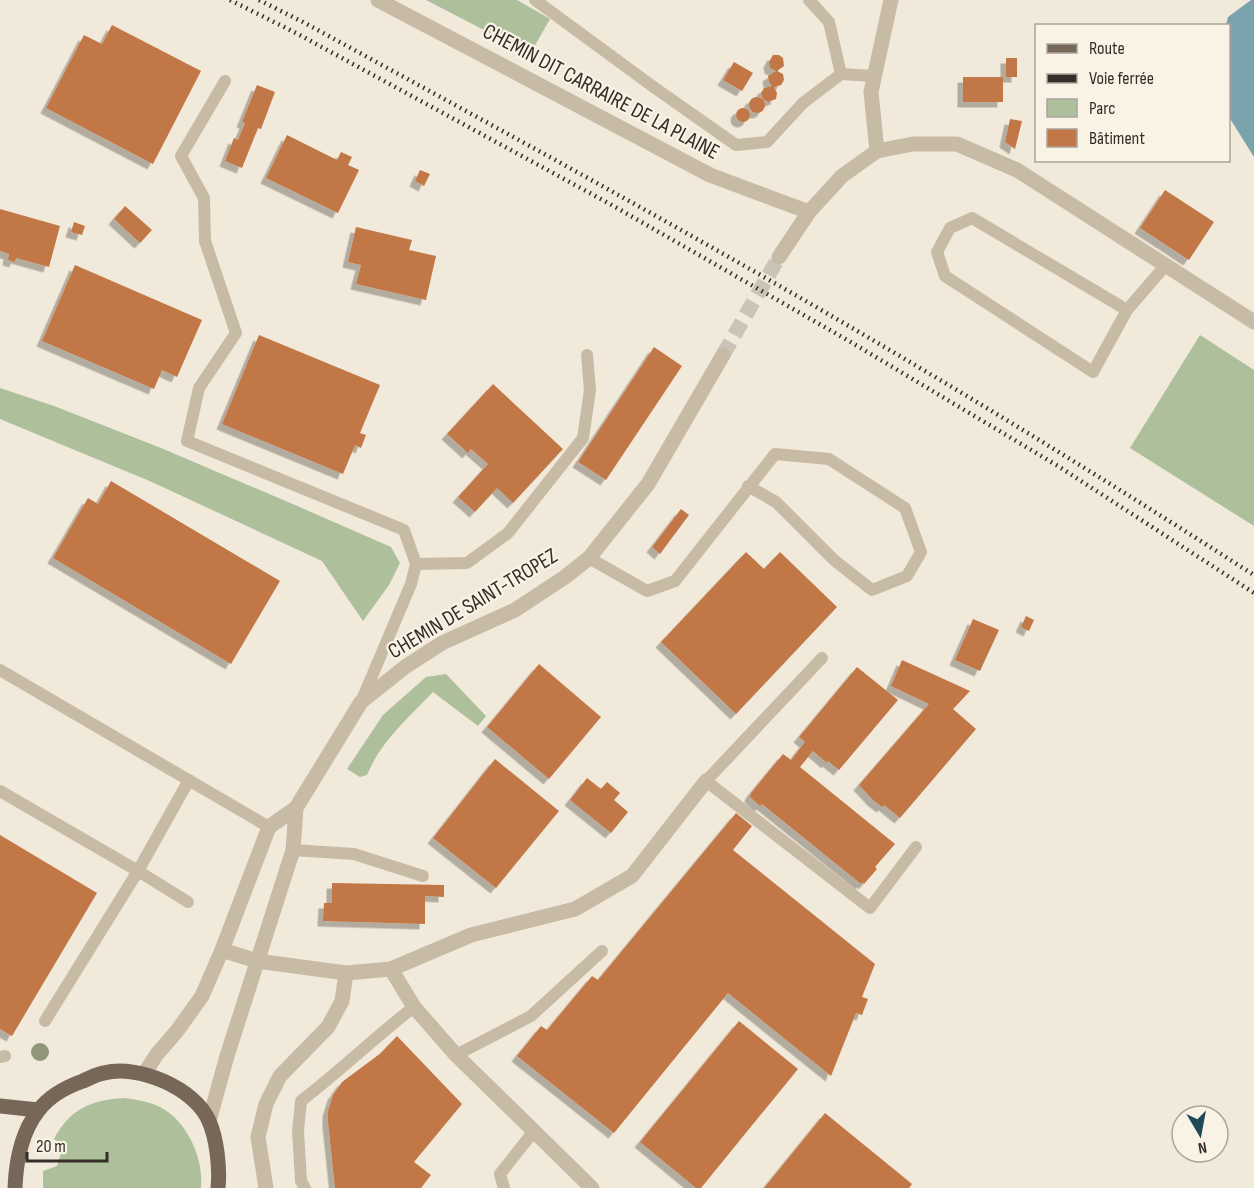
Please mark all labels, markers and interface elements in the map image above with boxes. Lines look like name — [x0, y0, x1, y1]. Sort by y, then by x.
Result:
street label: CHEMIN DIT CARRAIRE DE LA PLAINE — [478, 18, 724, 166]
legend — [1035, 24, 1230, 162]
text: Route — [1089, 38, 1125, 59]
text: Voie ferrée — [1089, 68, 1154, 89]
text: Parc — [1089, 98, 1115, 119]
text: Bâtiment — [1089, 128, 1145, 149]
street label: CHEMIN DE SAINT-TROPEZ — [383, 543, 563, 665]
north arrow — [1170, 1104, 1230, 1164]
scale bar — [27, 1125, 106, 1163]
text: 20 m — [36, 1136, 66, 1157]
text: N — [1196, 1137, 1208, 1157]

